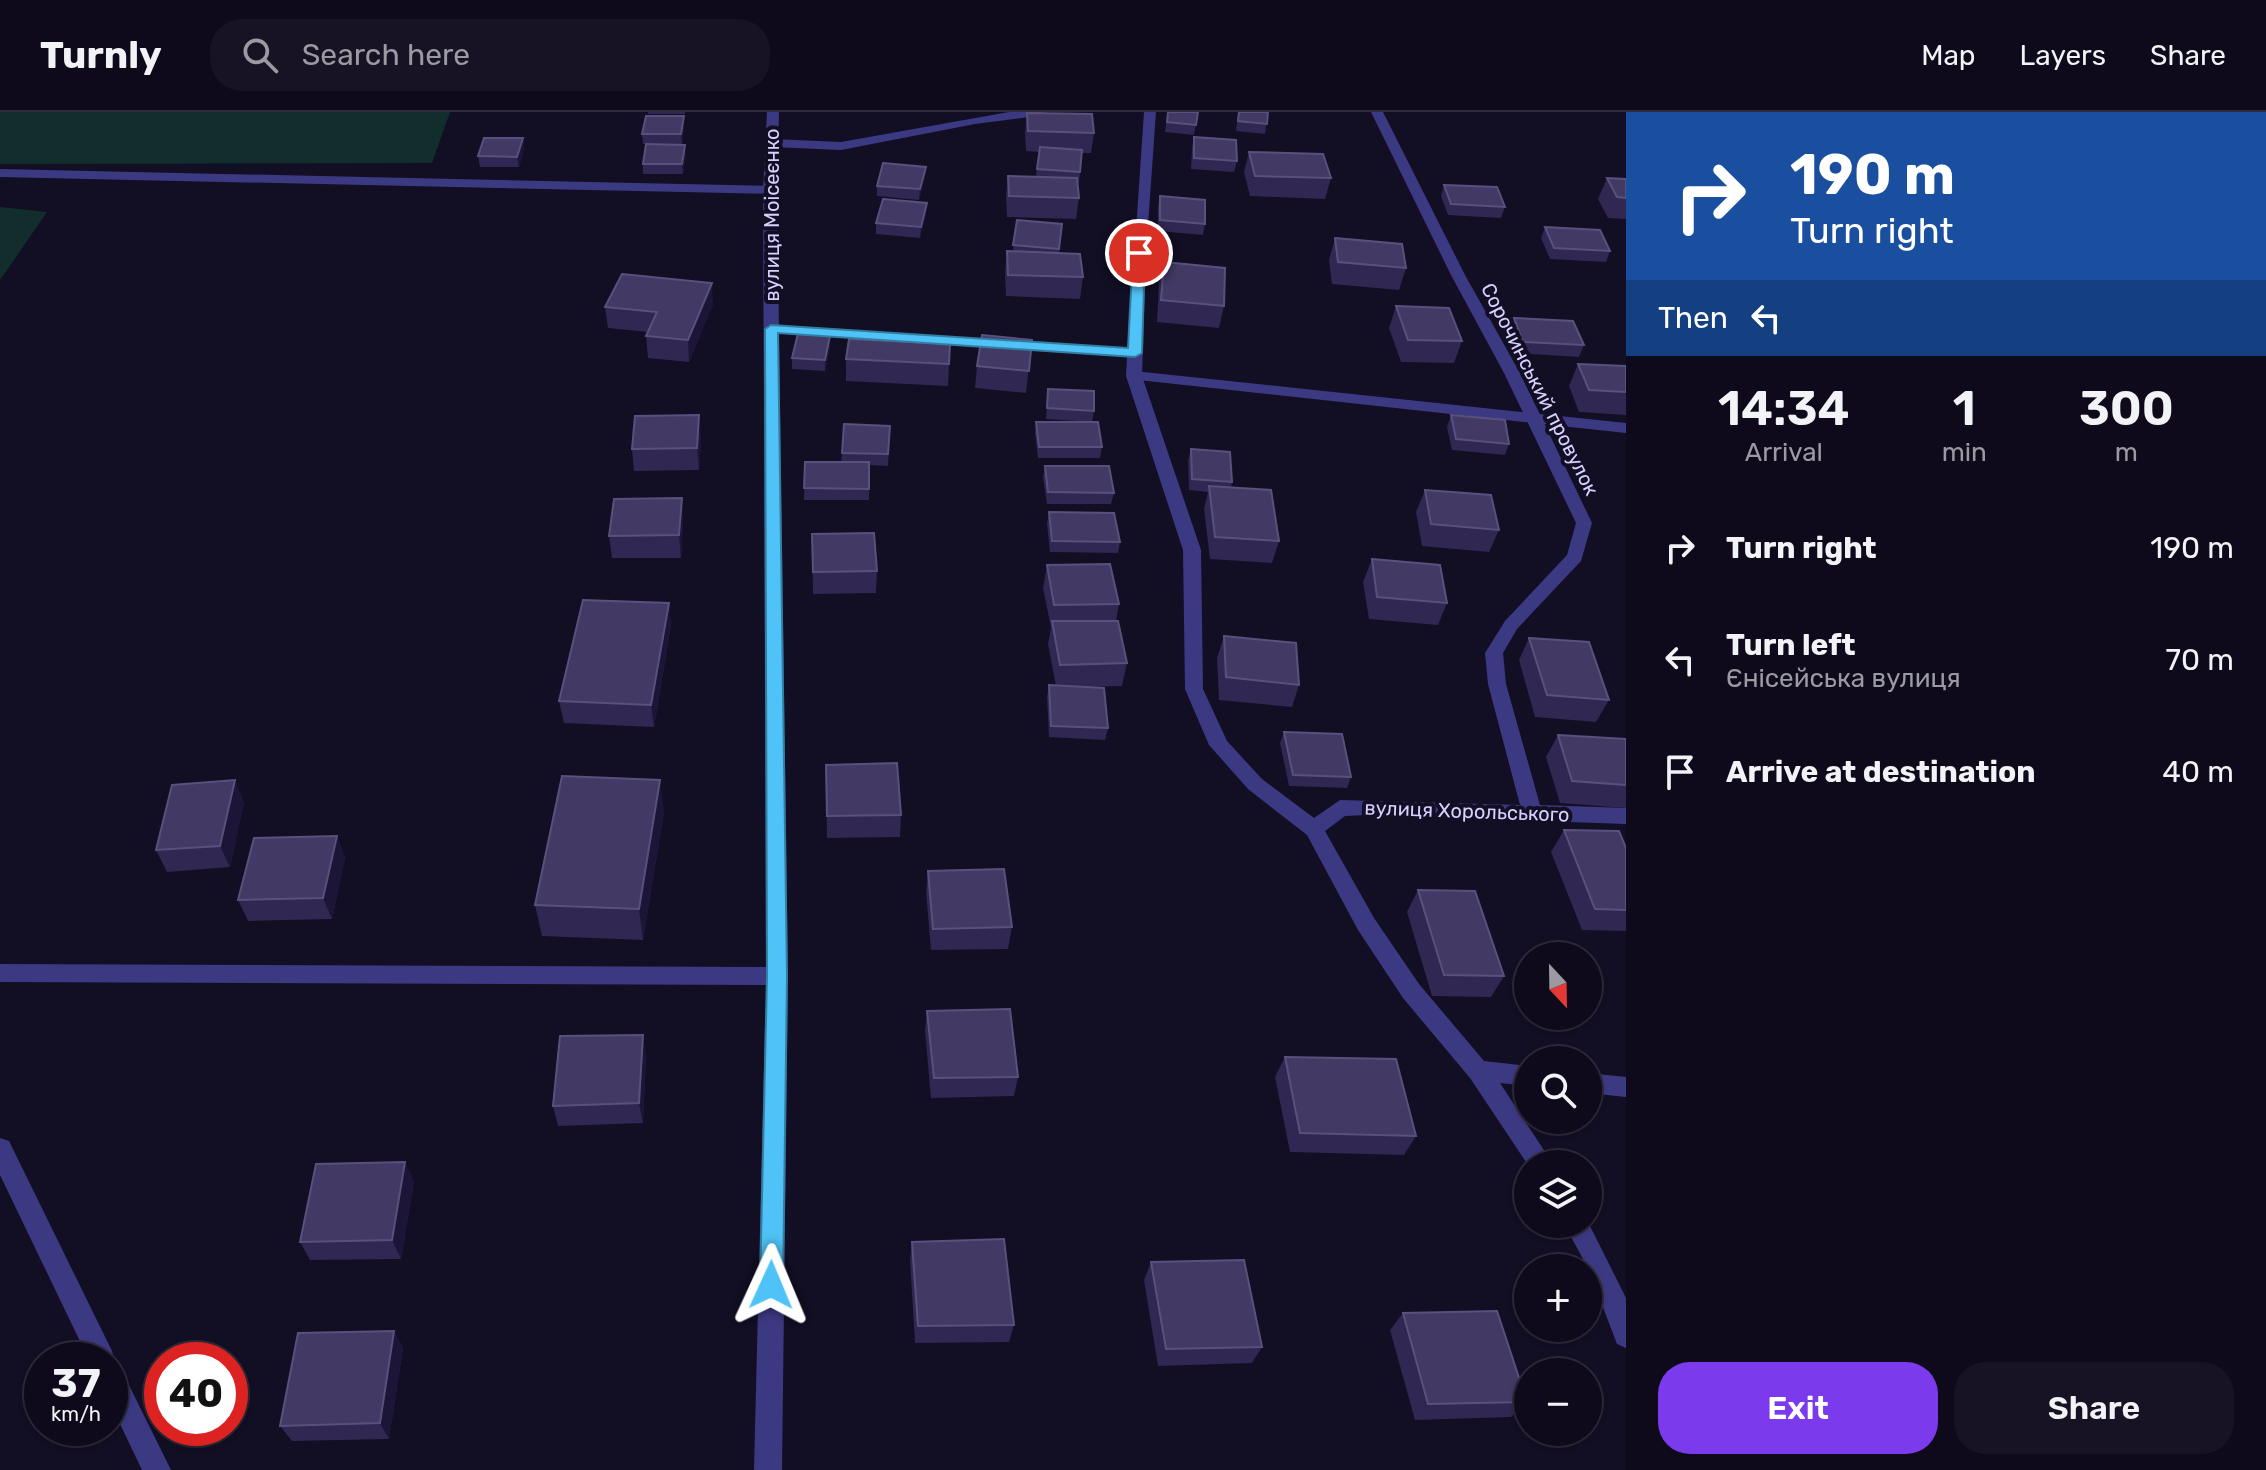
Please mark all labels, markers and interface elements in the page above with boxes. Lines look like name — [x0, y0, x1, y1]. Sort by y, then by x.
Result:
search box — [210, 19, 770, 91]
text: Turnly — [40, 32, 162, 78]
icon: search — [238, 33, 282, 77]
text: Search here — [302, 37, 470, 73]
text: Map — [1921, 39, 1976, 72]
text: Layers — [2020, 39, 2106, 72]
text: Share — [2150, 39, 2226, 72]
street label: вулиця Моісеєнко — [760, 129, 784, 301]
text: 190 m — [1790, 142, 1955, 208]
icon: right — [1658, 144, 1762, 248]
text: Turn right — [1790, 209, 1954, 252]
pin — [1105, 219, 1173, 287]
icon: arrive — [1117, 231, 1161, 275]
street label: Сорочинський провулок — [1476, 279, 1604, 499]
icon: left — [1744, 296, 1788, 340]
text: Then — [1658, 300, 1728, 336]
text: 14:34 — [1718, 380, 1850, 437]
text: 1 — [1953, 380, 1976, 437]
text: 300 — [2079, 380, 2174, 437]
text: Arrival — [1745, 437, 1823, 468]
text: min — [1942, 437, 1987, 468]
text: m — [2115, 437, 2138, 468]
icon: right — [1658, 526, 1702, 570]
text: Turn right — [1726, 530, 1877, 566]
text: 190 m — [2150, 530, 2234, 566]
text: Turn left — [1726, 627, 1856, 663]
icon: left — [1658, 638, 1702, 682]
text: 70 m — [2166, 642, 2234, 678]
text: Єнісейська вулиця — [1726, 663, 1961, 694]
icon: arrive — [1658, 750, 1702, 794]
text: Arrive at destination — [1726, 754, 2036, 790]
text: 40 m — [2162, 754, 2234, 790]
street label: вулиця Хорольського — [1364, 795, 1570, 827]
north arrow — [1514, 942, 1602, 1030]
map controls — [1514, 942, 1602, 1446]
button: search — [1514, 1046, 1602, 1134]
button: layers — [1514, 1150, 1602, 1238]
position arrow — [729, 1243, 813, 1327]
button: + — [1514, 1254, 1602, 1342]
speed limit sign: 40 — [144, 1342, 248, 1446]
button: − — [1514, 1358, 1602, 1446]
text: 37 — [51, 1360, 101, 1407]
button: Exit — [1658, 1362, 1938, 1454]
button: Share — [1954, 1362, 2234, 1454]
text: km/h — [51, 1402, 101, 1426]

